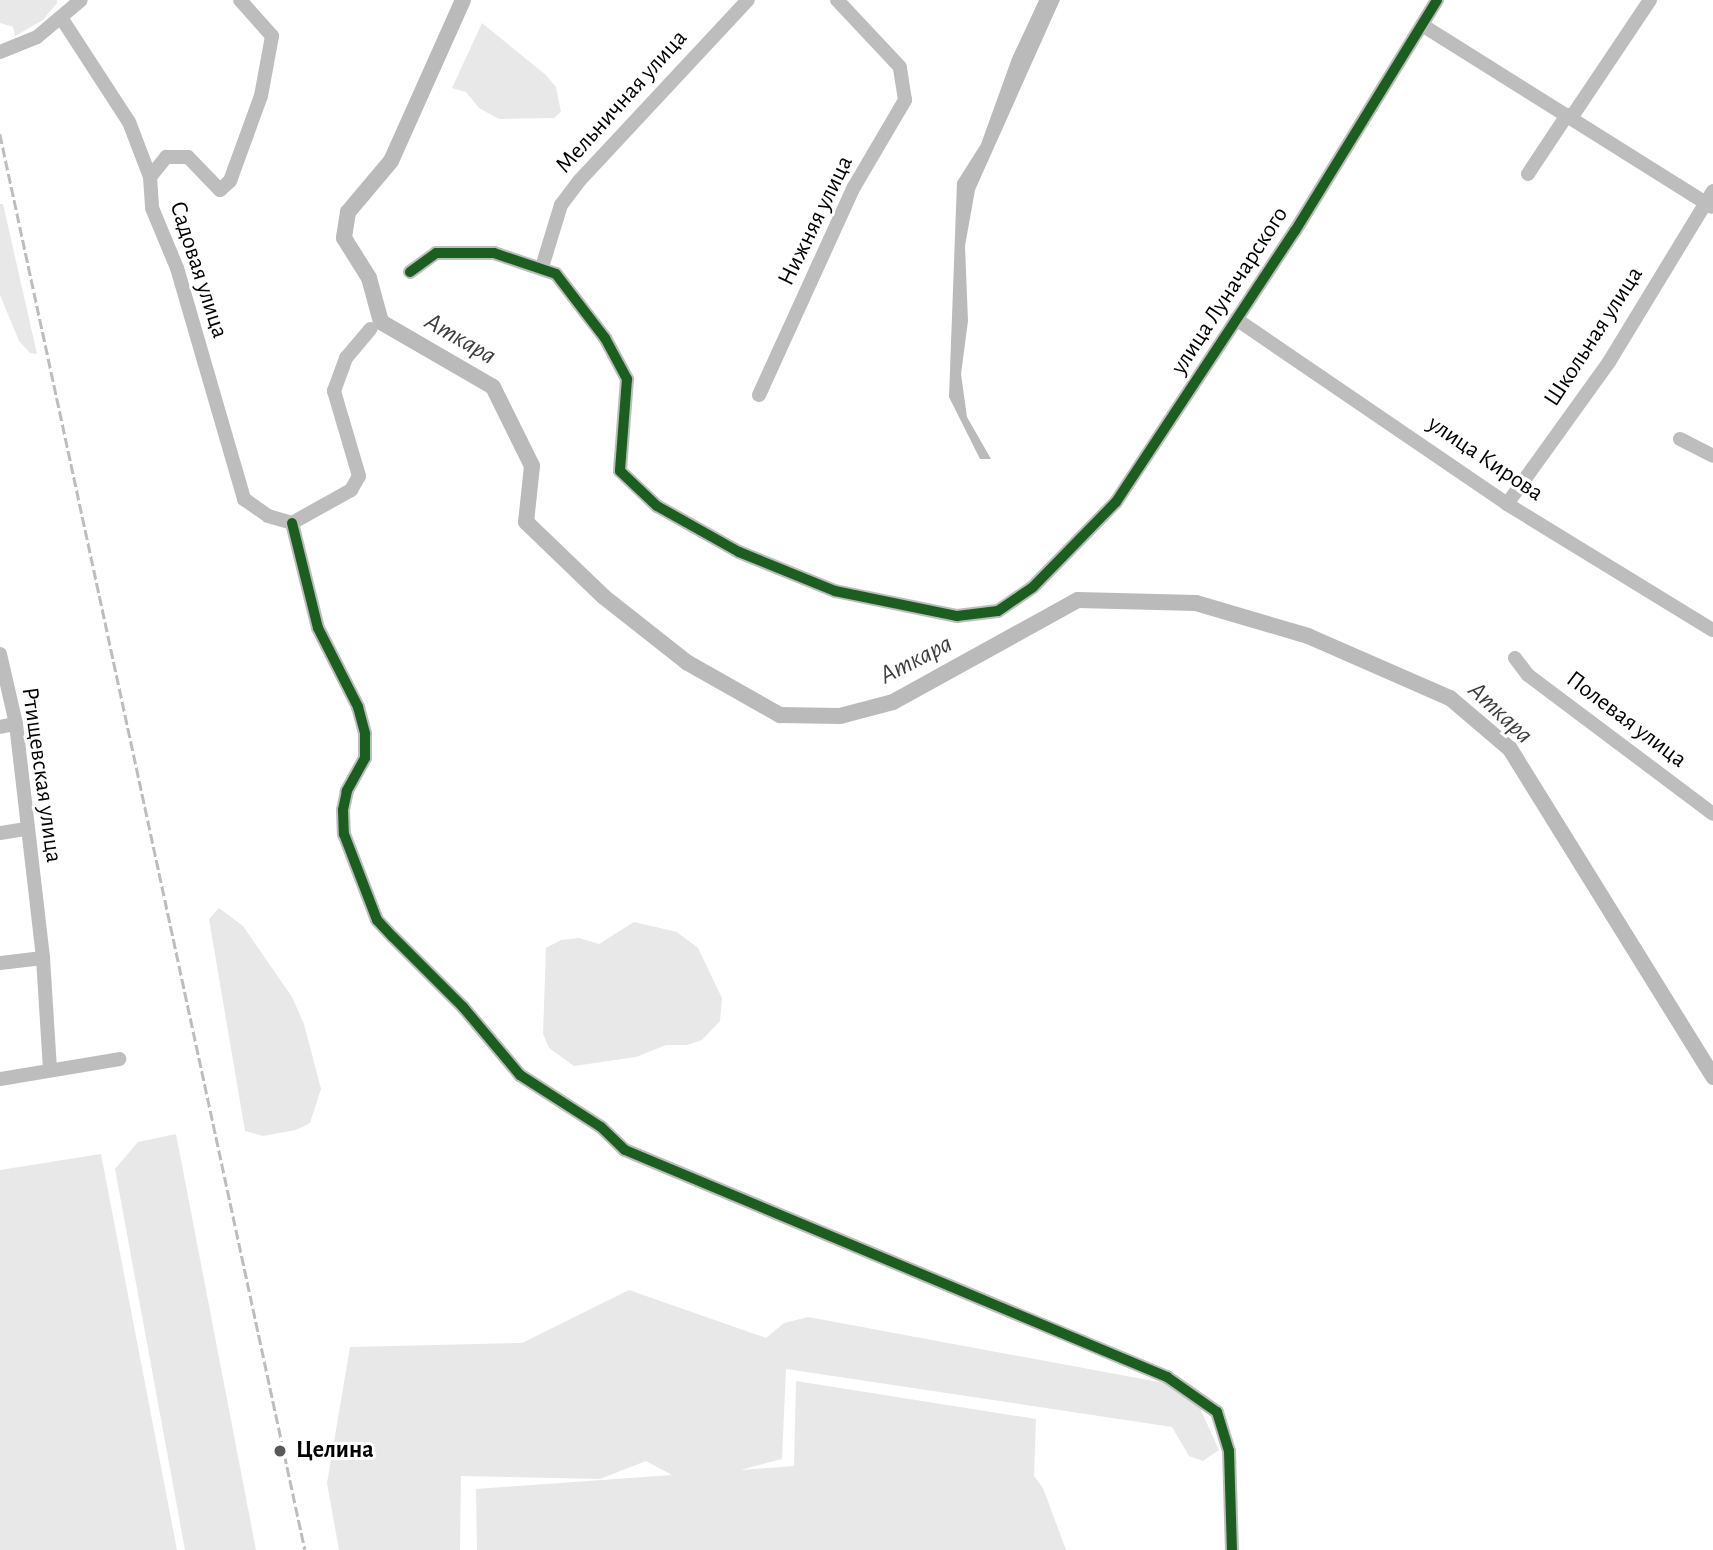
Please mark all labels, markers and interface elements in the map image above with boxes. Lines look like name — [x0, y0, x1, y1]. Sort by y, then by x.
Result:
street label: Мельничная улица — [550, 24, 694, 180]
street label: Нижняя улица — [772, 151, 860, 291]
street label: Садовая улица — [162, 198, 234, 342]
street label: улица Луначарского — [1165, 202, 1295, 380]
street label: Школьная улица — [1538, 262, 1650, 412]
water label: Аткара — [419, 306, 501, 372]
street label: улица Кирова — [1422, 410, 1548, 508]
water label: Аткара — [874, 629, 958, 691]
street label: Полевая улица — [1560, 665, 1692, 775]
water label: Аткара — [1461, 675, 1539, 751]
street label: Ртищевская улица — [14, 685, 68, 865]
place label: Целина — [296, 1437, 374, 1465]
marker: Целина — [270, 1441, 290, 1461]

